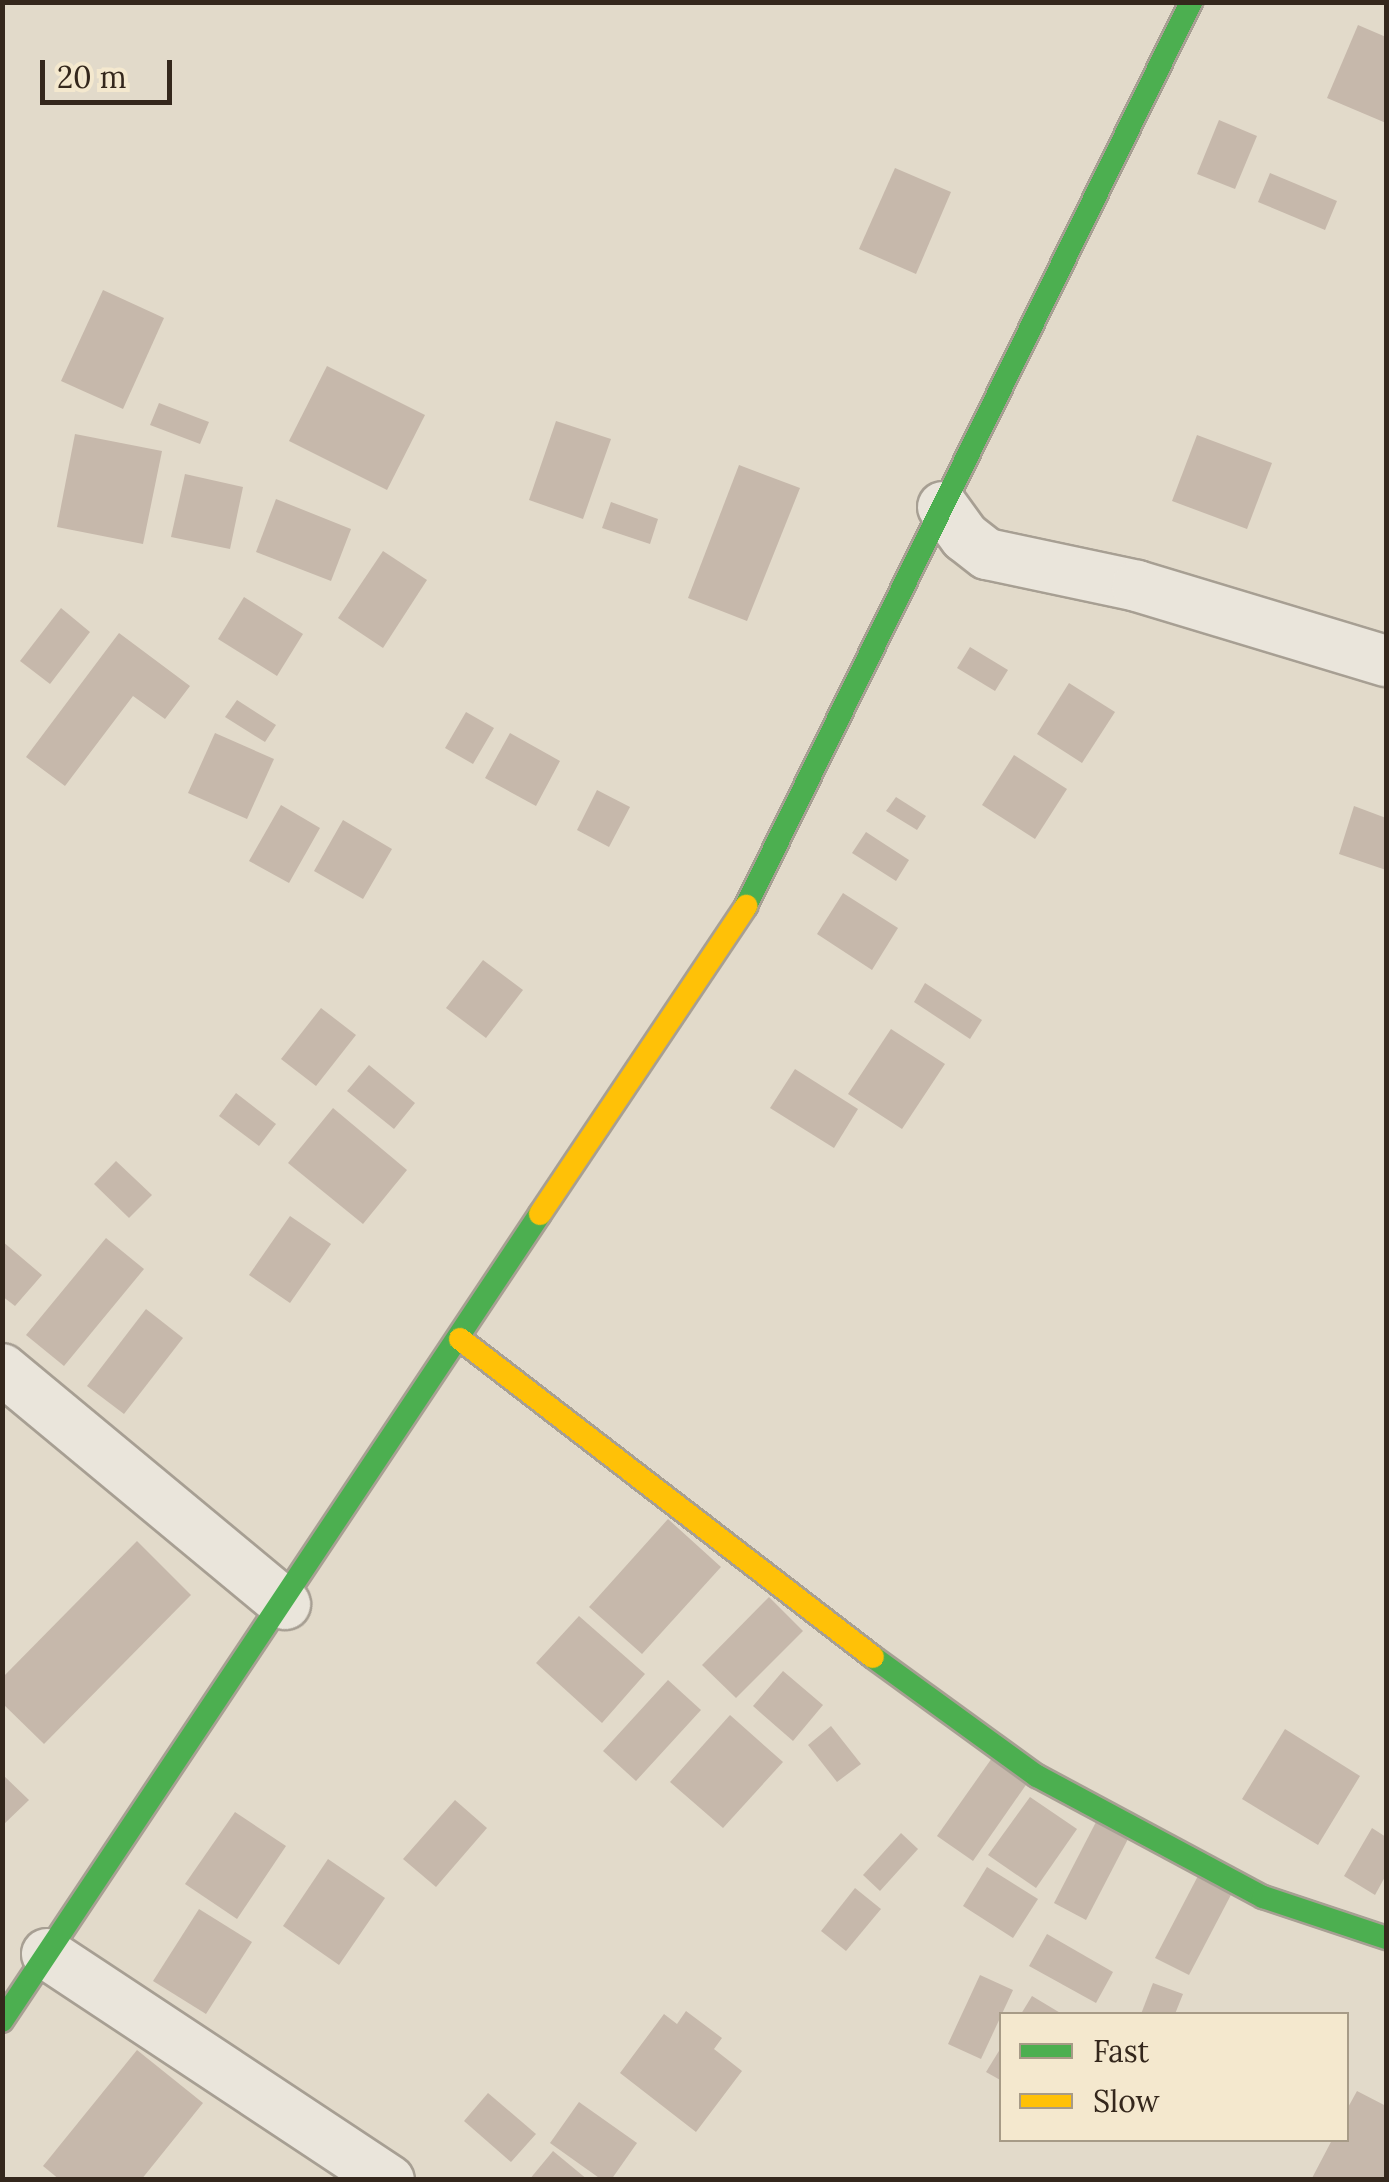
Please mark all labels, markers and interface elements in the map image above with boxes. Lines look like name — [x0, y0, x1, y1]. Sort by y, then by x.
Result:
scale bar — [45, 40, 178, 102]
text: 20 m — [57, 58, 126, 96]
legend — [999, 2012, 1349, 2142]
text: Fast — [1093, 2032, 1149, 2070]
text: Slow — [1093, 2082, 1159, 2120]

